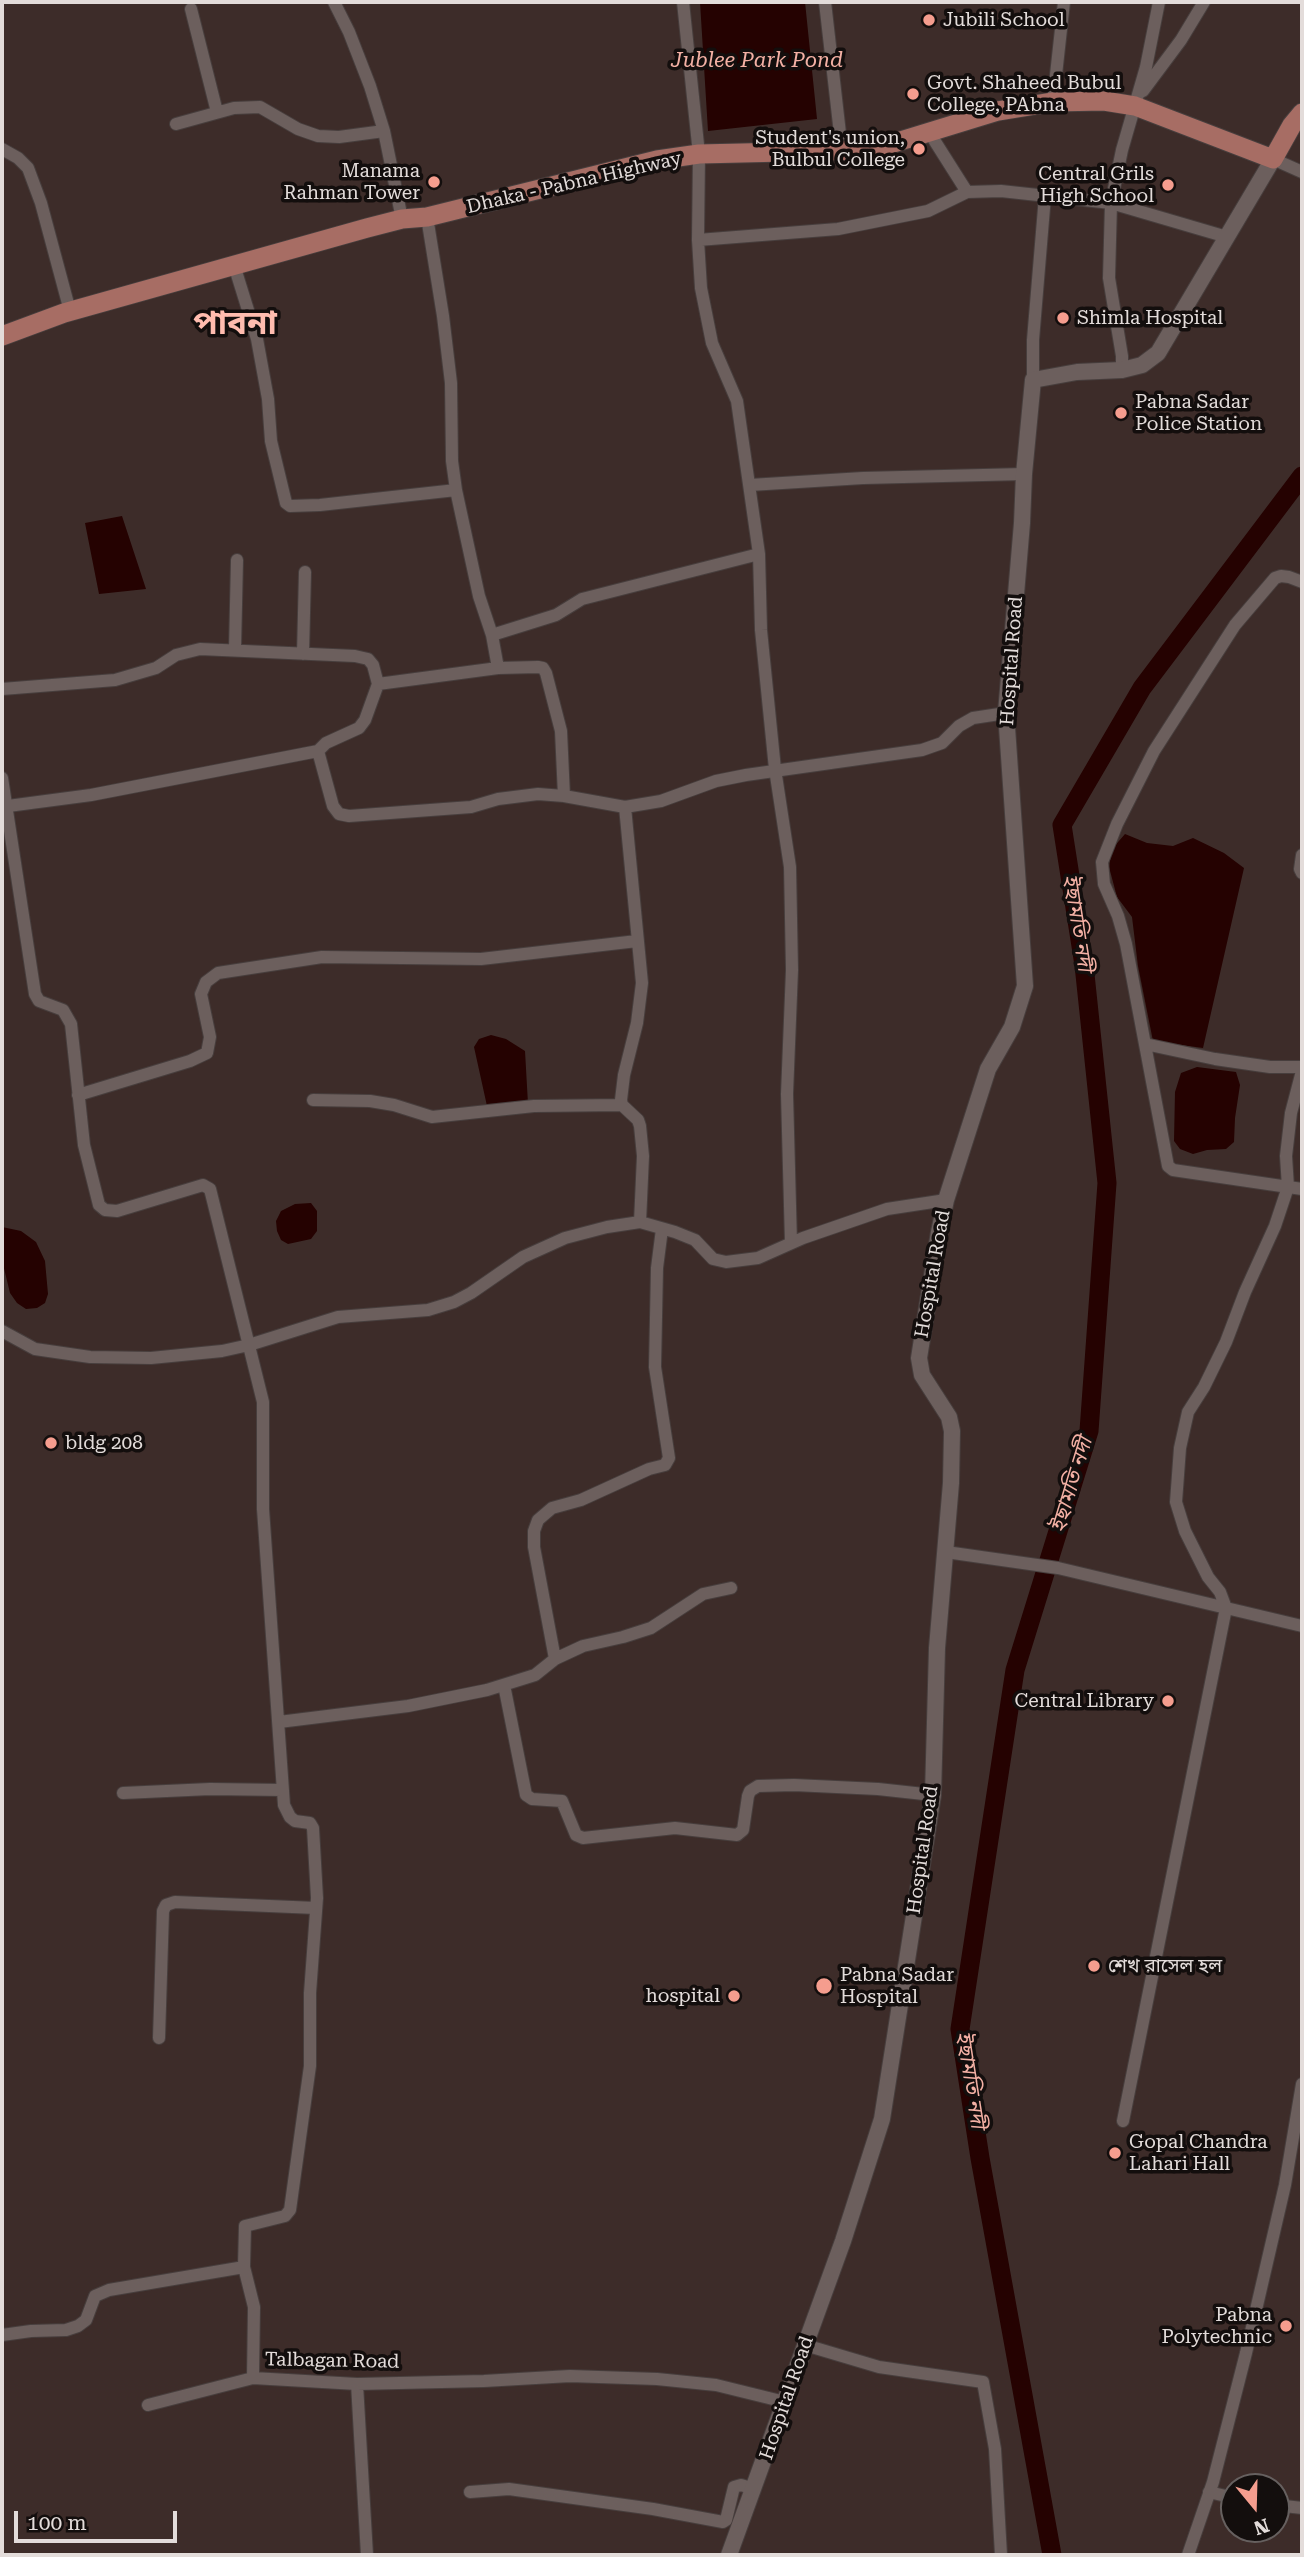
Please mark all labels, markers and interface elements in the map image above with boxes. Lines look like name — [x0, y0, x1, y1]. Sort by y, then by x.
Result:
place label: Jubili School — [943, 9, 1065, 31]
marker: Jubili School — [921, 12, 937, 28]
water label: Jublee Park Pond — [671, 48, 843, 74]
place label: Govt. Shaheed Bubul College, PAbna — [927, 72, 1121, 116]
marker: Govt. Shaheed Bubul College, PAbna — [905, 86, 921, 102]
place label: Student's union, Bulbul College — [755, 127, 905, 171]
marker: Student's union, Bulbul College — [911, 141, 927, 157]
street label: Dhaka - Pabna Highway — [464, 147, 684, 219]
place label: Manama Rahman Tower — [283, 160, 420, 204]
place label: Central Grils High School — [1038, 163, 1154, 207]
marker: Manama Rahman Tower — [426, 174, 442, 190]
marker: Central Grils High School — [1160, 177, 1176, 193]
district label: পাবনা — [193, 304, 277, 344]
place label: Shimla Hospital — [1077, 307, 1223, 329]
marker: Shimla Hospital — [1055, 310, 1071, 326]
place label: Pabna Sadar Police Station — [1135, 391, 1262, 435]
marker: Pabna Sadar Police Station — [1113, 405, 1129, 421]
street label: Hospital Road — [996, 596, 1028, 726]
water label: ইছামতি নদী — [1057, 873, 1097, 973]
street label: Hospital Road — [911, 1208, 955, 1340]
place label: bldg 208 — [65, 1432, 143, 1454]
water label: ইছামতি নদী — [1046, 1434, 1098, 1536]
marker: bldg 208 — [43, 1435, 59, 1451]
place label: Central Library — [1015, 1690, 1154, 1712]
marker: Central Library — [1160, 1693, 1176, 1709]
street label: Hospital Road — [903, 1784, 943, 1916]
place label: শেখ রাসেল হল — [1108, 1955, 1222, 1977]
marker: শেখ রাসেল হল — [1086, 1958, 1102, 1974]
place label: Pabna Sadar Hospital — [840, 1964, 954, 2008]
marker: Pabna Sadar Hospital — [814, 1976, 834, 1996]
place label: hospital — [645, 1985, 720, 2007]
marker: hospital — [726, 1988, 742, 2004]
water label: ইছামতি নদী — [950, 2030, 990, 2130]
place label: Gopal Chandra Lahari Hall — [1129, 2131, 1268, 2175]
marker: Gopal Chandra Lahari Hall — [1107, 2145, 1123, 2161]
place label: Pabna Polytechnic — [1162, 2304, 1272, 2348]
marker: Pabna Polytechnic — [1278, 2318, 1294, 2334]
street label: Hospital Road — [755, 2333, 819, 2463]
street label: Talbagan Road — [265, 2348, 399, 2374]
north arrow — [1220, 2473, 1290, 2543]
scale bar — [18, 2498, 180, 2542]
text: 100 m — [27, 2511, 87, 2535]
text: N — [1251, 2513, 1272, 2540]

